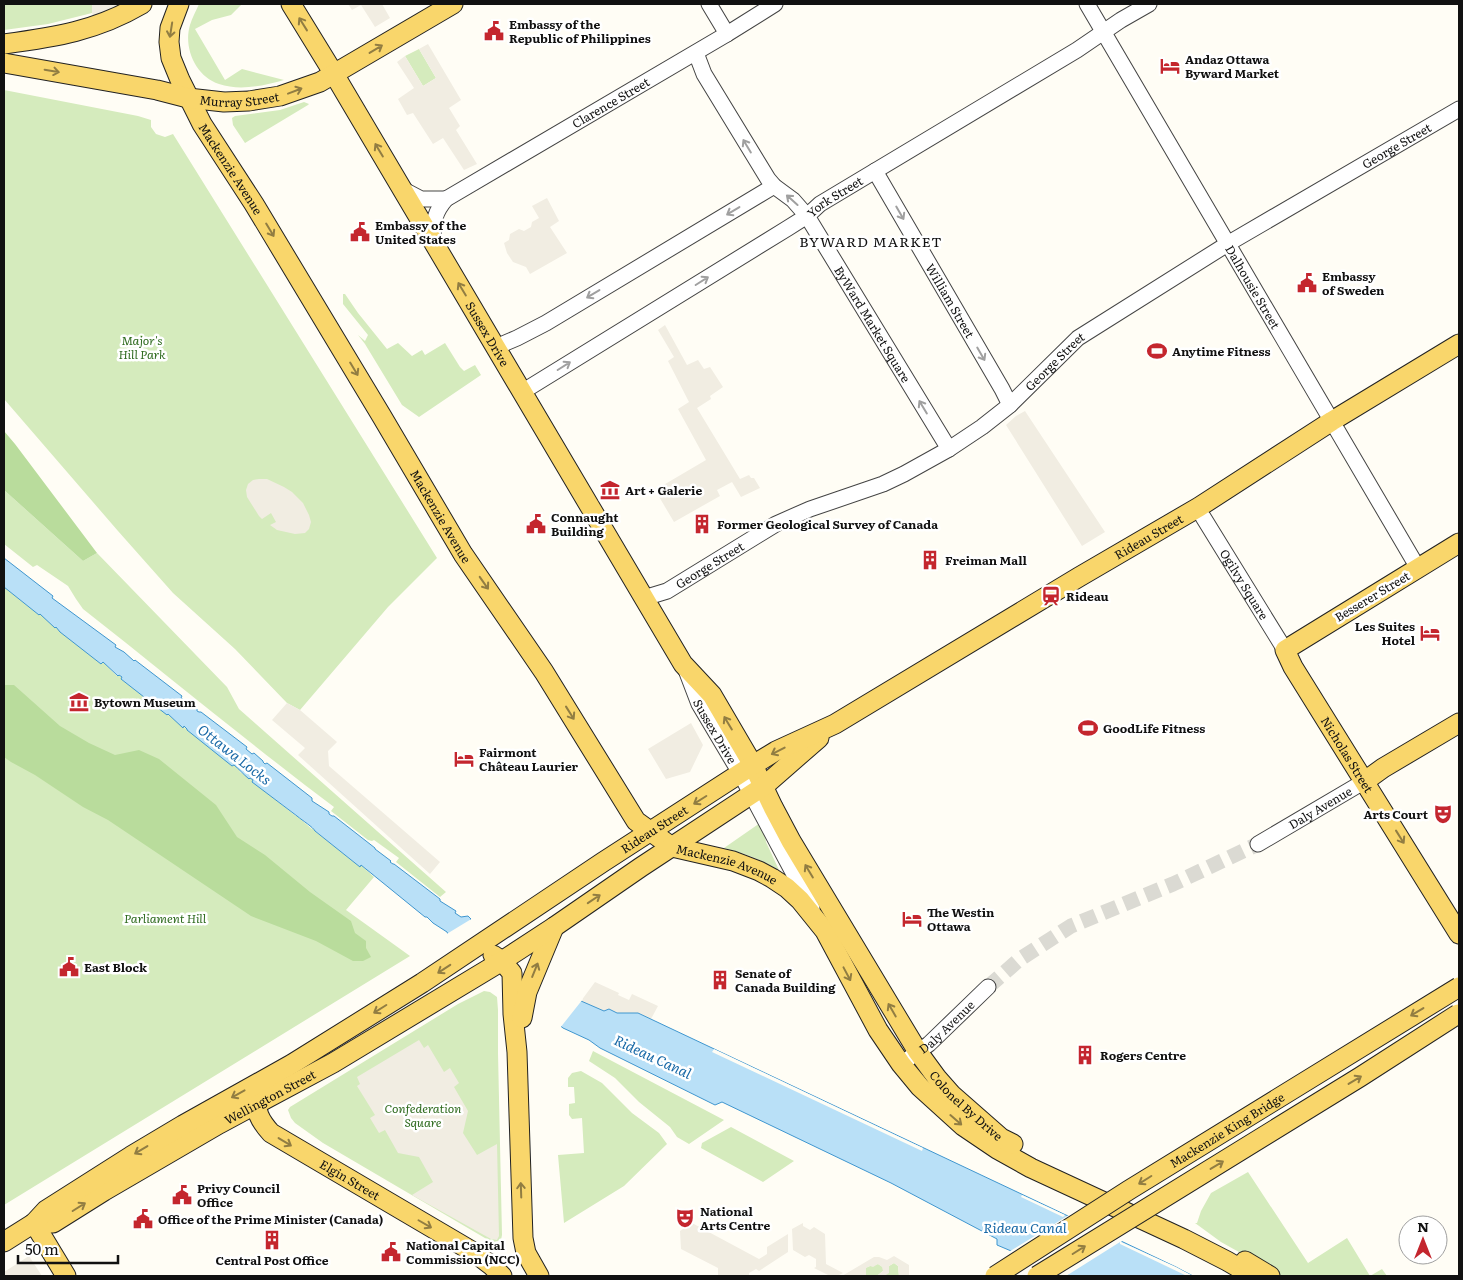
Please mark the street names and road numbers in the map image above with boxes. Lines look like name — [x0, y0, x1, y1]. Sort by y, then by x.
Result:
street label: Clarence Street — [568, 72, 653, 132]
street label: Murray Street — [199, 87, 281, 111]
street label: George Street — [1359, 118, 1435, 173]
street label: Mackenzie Avenue — [195, 119, 267, 218]
street label: York Street — [802, 171, 866, 221]
street label: Dalhousie Street — [1221, 242, 1285, 332]
street label: William Street — [922, 260, 979, 341]
street label: ByWard Market Square — [830, 262, 915, 386]
street label: Sussex Drive — [461, 298, 514, 370]
street label: George Street — [1021, 327, 1088, 395]
street label: Mackenzie Avenue — [406, 466, 476, 567]
street label: Rideau Street — [1111, 509, 1186, 564]
street label: George Street — [672, 537, 747, 593]
street label: Ogilvy Square — [1216, 546, 1273, 623]
street label: Besserer Street — [1331, 566, 1413, 626]
street label: Sussex Drive — [689, 696, 741, 767]
street label: Nicholas Street — [1317, 713, 1378, 796]
street label: Daly Avenue — [1285, 782, 1355, 833]
street label: Rideau Street — [617, 801, 691, 857]
street label: Mackenzie Avenue — [674, 839, 781, 888]
street label: Daly Avenue — [915, 996, 978, 1058]
street label: Wellington Street — [221, 1065, 319, 1129]
street label: Colonel By Drive — [925, 1067, 1007, 1145]
street label: Mackenzie King Bridge — [1166, 1088, 1288, 1172]
street label: Elgin Street — [317, 1155, 384, 1204]

